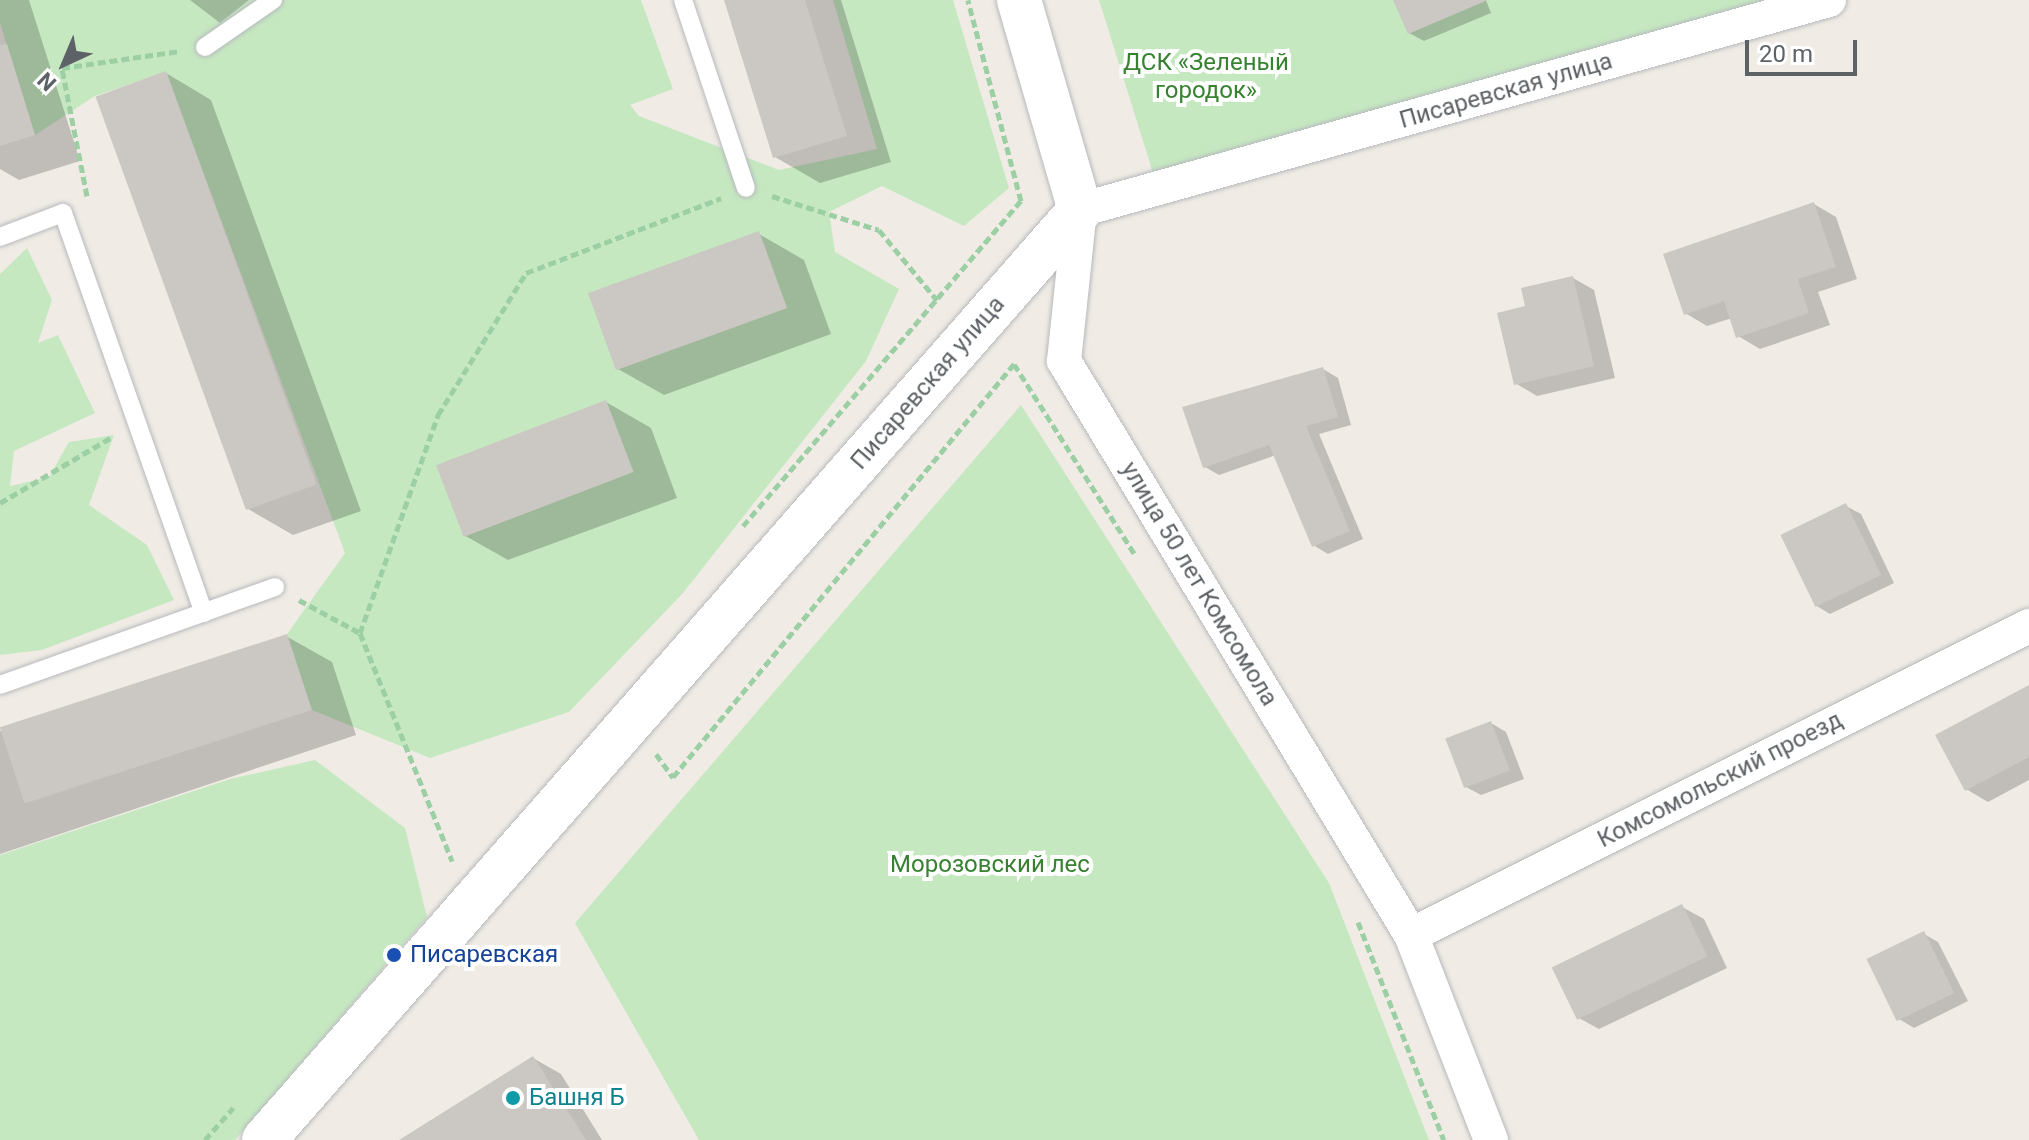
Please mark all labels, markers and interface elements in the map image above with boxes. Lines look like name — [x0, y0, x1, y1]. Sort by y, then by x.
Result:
north arrow — [24, 24, 104, 104]
scale bar — [1749, 24, 1861, 74]
text: 20 m — [1759, 40, 1813, 68]
street label: Писаревская улица — [1396, 47, 1616, 135]
park label: ДСК «Зеленый городок» — [1123, 49, 1289, 105]
text: N — [33, 67, 61, 96]
street label: Писаревская улица — [845, 290, 1011, 476]
street label: улица 50 лет Комсомола — [1115, 457, 1283, 711]
street label: Комсомольский проезд — [1593, 706, 1847, 854]
park label: Морозовский лес — [890, 851, 1090, 879]
place label: Писаревская — [410, 941, 558, 969]
marker: Писаревская — [385, 946, 403, 964]
place label: Башня Б — [529, 1084, 625, 1112]
marker: Башня Б — [504, 1089, 522, 1107]

